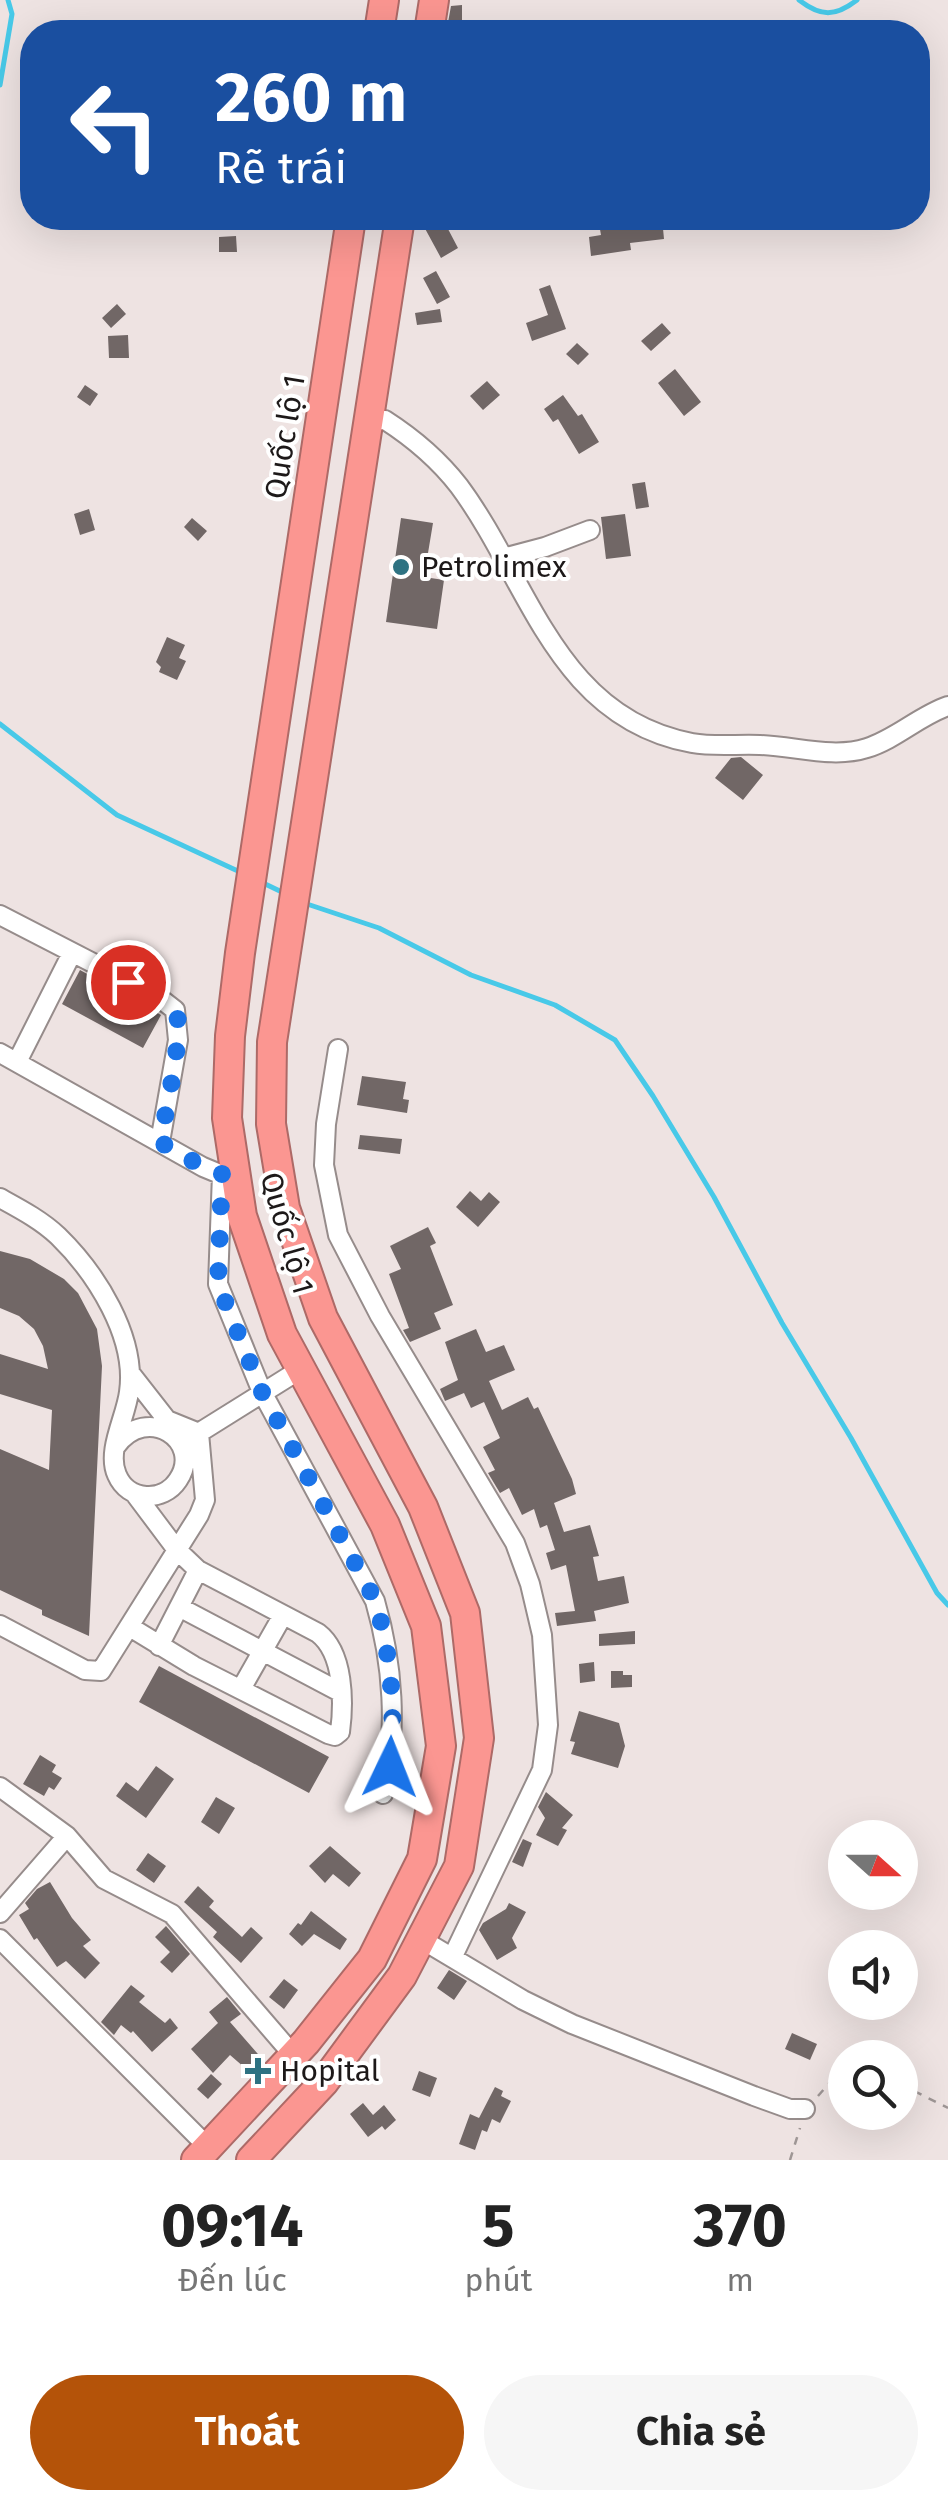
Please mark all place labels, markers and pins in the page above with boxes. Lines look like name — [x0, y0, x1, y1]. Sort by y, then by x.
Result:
place label: Petrolimex — [421, 549, 567, 585]
marker: Petrolimex — [390, 556, 412, 578]
pin — [86, 940, 171, 1025]
place label: Hopital — [280, 2053, 380, 2089]
marker: Hopital — [245, 2058, 271, 2084]

